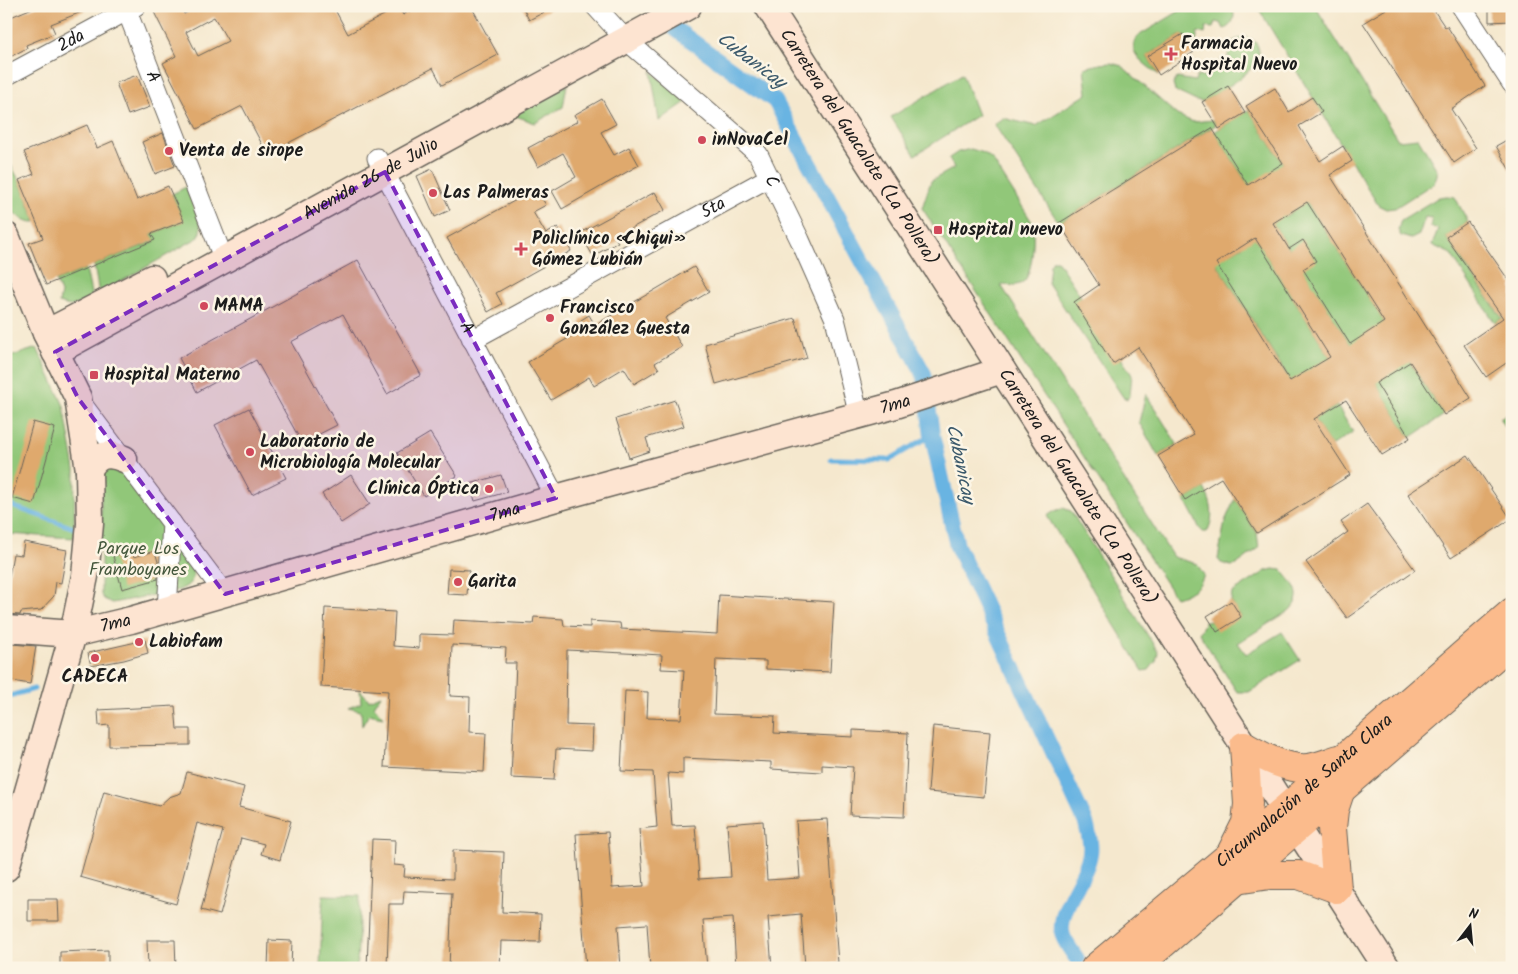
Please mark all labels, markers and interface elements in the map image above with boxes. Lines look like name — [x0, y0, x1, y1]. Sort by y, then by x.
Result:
street label: 2da — [52, 22, 90, 60]
street label: Carretera del Guacalote (La Pollera) — [772, 23, 946, 272]
water label: Cubanicay — [710, 25, 795, 99]
place label: Farmacia Hospital Nuevo — [1181, 30, 1297, 80]
marker: Farmacia Hospital Nuevo — [1165, 48, 1177, 60]
street label: A — [137, 66, 168, 87]
place label: inNovaCel — [712, 126, 788, 155]
street label: Avenida 26 de Julio — [298, 130, 444, 228]
marker: inNovaCel — [696, 134, 708, 146]
place label: Venta de sirope — [179, 137, 303, 166]
marker: Venta de sirope — [163, 145, 175, 157]
street label: C — [756, 170, 787, 193]
place label: Las Palmeras — [443, 179, 549, 208]
marker: Las Palmeras — [427, 187, 439, 199]
street label: 5ta — [695, 189, 731, 227]
place label: Hospital nuevo — [948, 216, 1063, 245]
marker: Hospital nuevo — [932, 224, 944, 236]
place label: Policlínico «Chiqui» Gómez Lubián — [532, 225, 688, 275]
marker: Policlínico «Chiqui» Gómez Lubián — [514, 242, 528, 256]
place label: MAMA — [214, 292, 264, 321]
place label: Francisco González Guesta — [560, 294, 690, 344]
marker: MAMA — [198, 300, 210, 312]
marker: Francisco González Guesta — [544, 312, 556, 324]
street label: A — [451, 316, 482, 340]
place label: Hospital Materno — [104, 361, 240, 390]
street label: Carretera del Guacalote (La Pollera) — [990, 363, 1165, 611]
marker: Hospital Materno — [88, 369, 100, 381]
street label: 7ma — [877, 387, 915, 423]
water label: Cubanicay — [937, 422, 984, 509]
place label: Laboratorio de Microbiología Molecular — [260, 428, 442, 478]
marker: Laboratorio de Microbiología Molecular — [244, 446, 256, 458]
place label: Clínica Óptica — [367, 475, 479, 504]
marker: Clínica Óptica — [483, 483, 495, 495]
street label: 7ma — [486, 494, 524, 531]
park label: Parque Los Framboyanes — [89, 535, 187, 585]
place label: Garita — [468, 568, 516, 597]
marker: Garita — [452, 576, 464, 588]
street label: 7ma — [97, 606, 134, 641]
place label: Labiofam — [149, 628, 223, 657]
marker: Labiofam — [133, 636, 145, 648]
marker: CADECA — [89, 652, 101, 664]
place label: CADECA — [62, 663, 128, 692]
street label: Circunvalación de Santa Clara — [1209, 707, 1400, 876]
north arrow — [1446, 902, 1496, 952]
text: N — [1466, 903, 1481, 926]

